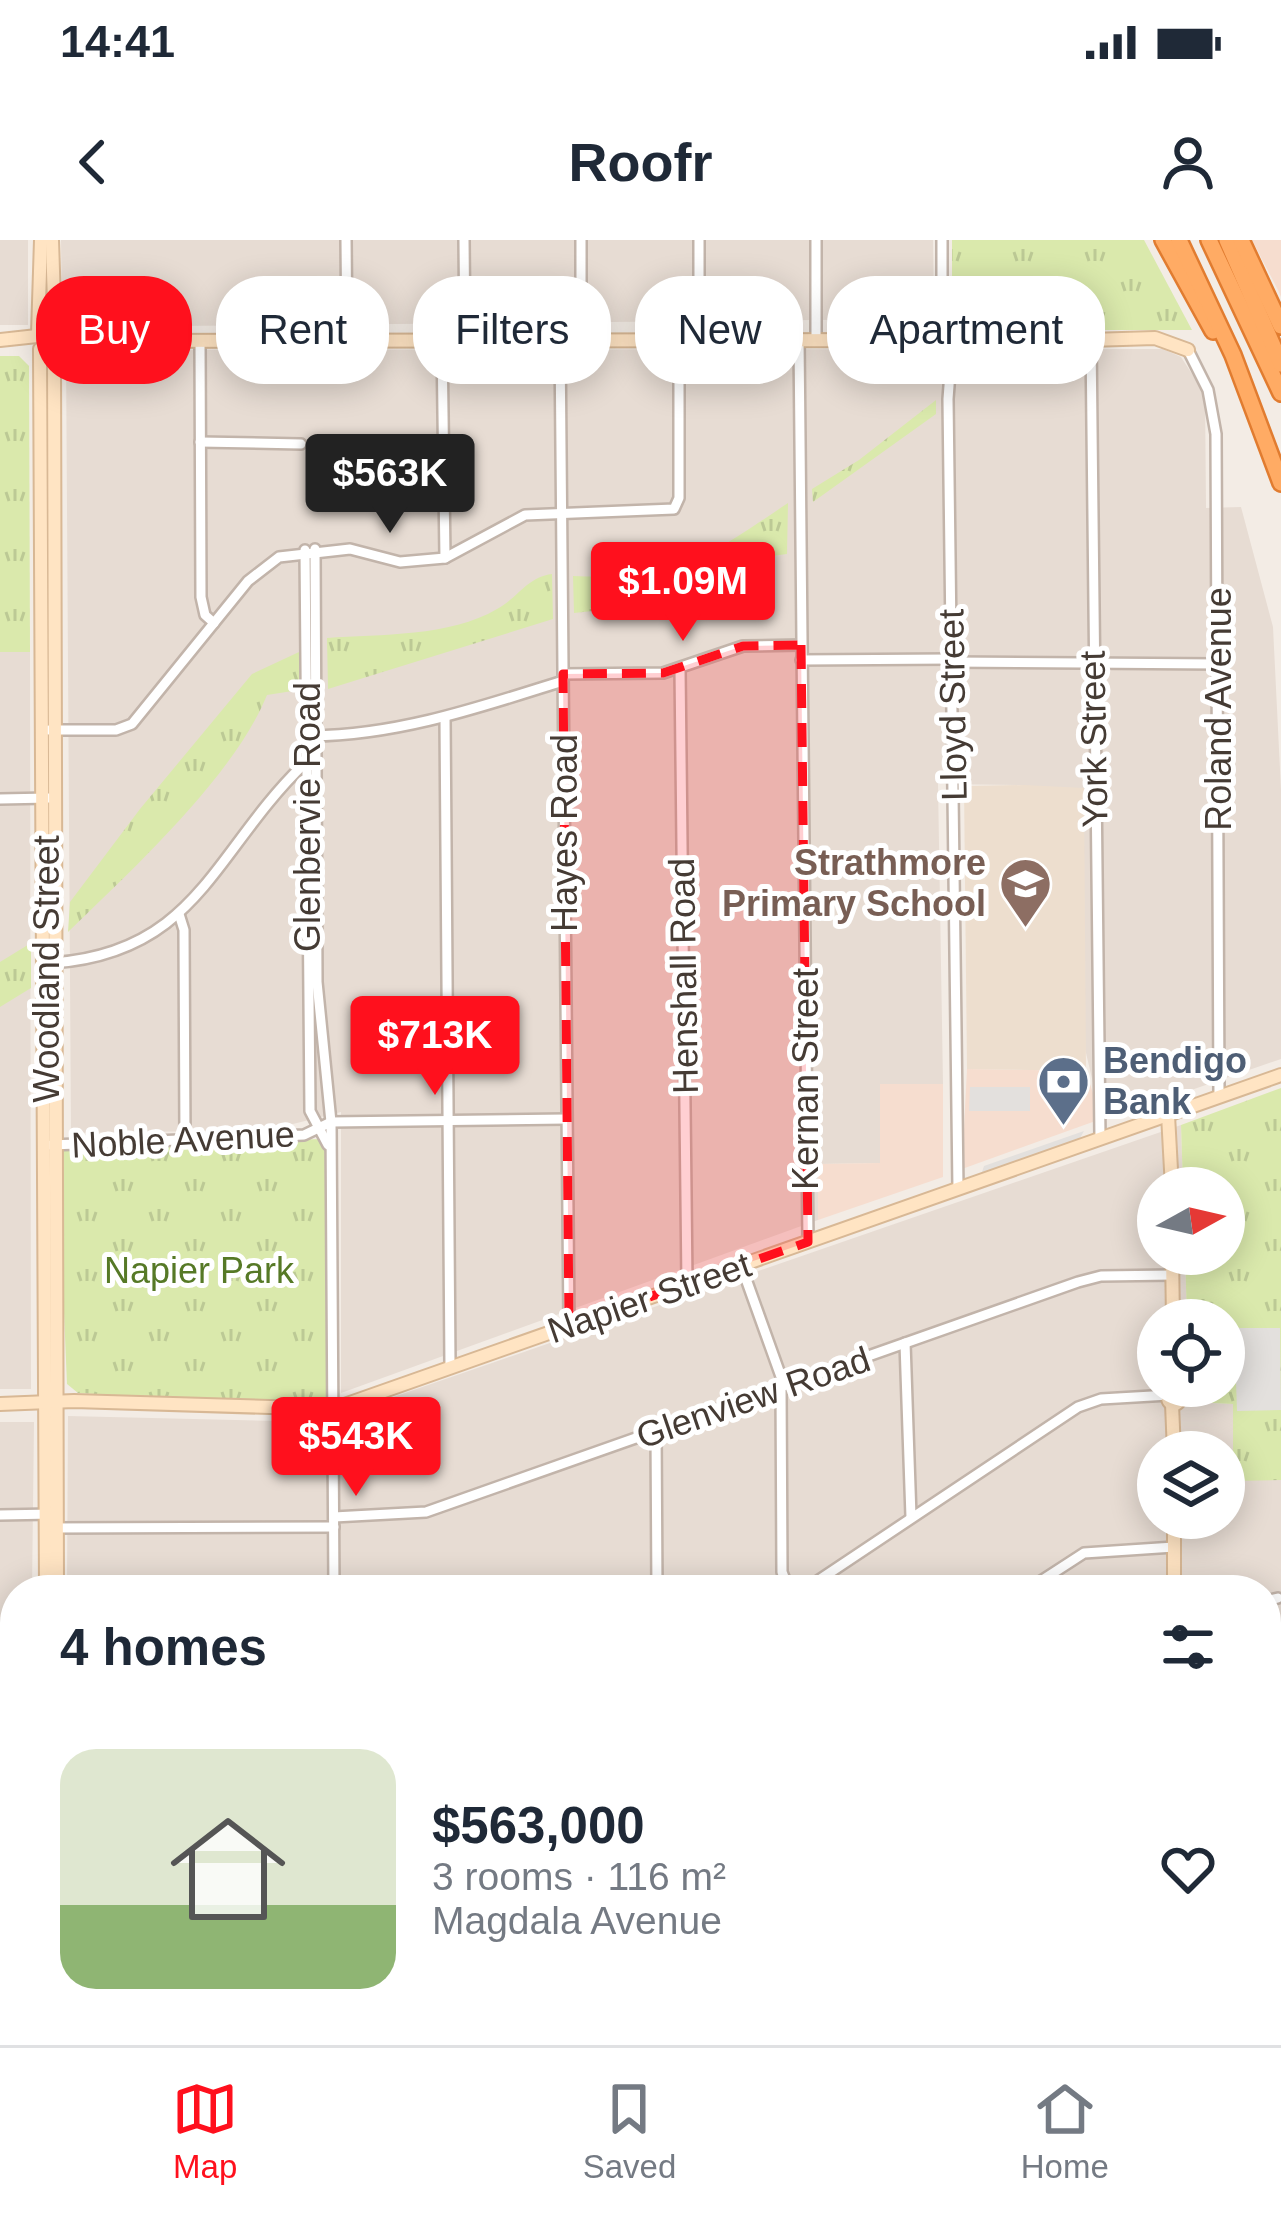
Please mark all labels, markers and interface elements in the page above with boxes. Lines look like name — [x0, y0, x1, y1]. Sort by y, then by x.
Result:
text: 14:41 — [60, 16, 175, 67]
icon: back — [60, 129, 126, 195]
icon: person — [1155, 129, 1221, 195]
text: Roofr — [569, 132, 712, 192]
chip: Buy — [36, 276, 192, 384]
chip: Rent — [216, 276, 389, 384]
chip: Filters — [413, 276, 611, 384]
chip: New — [635, 276, 803, 384]
chip: Apartment — [827, 276, 1105, 384]
pin: $563K — [306, 434, 474, 536]
text: $563K — [333, 451, 447, 494]
pin: $1.09M — [585, 542, 781, 644]
text: $1.09M — [618, 559, 748, 602]
street label: Roland Avenue — [1198, 587, 1239, 831]
street label: Lloyd Street — [930, 609, 975, 801]
street label: York Street — [1071, 650, 1116, 828]
street label: Glenbervie Road — [287, 682, 328, 952]
street label: Hayes Road — [544, 734, 585, 932]
street label: Woodland Street — [26, 835, 67, 1103]
place label: Strathmore Primary School — [722, 842, 986, 924]
school or university icon: Strathmore Primary School — [997, 855, 1053, 929]
street label: Henshall Road — [661, 858, 706, 1094]
street label: Kernan Street — [785, 968, 826, 1190]
pin: $713K — [351, 996, 519, 1098]
text: $713K — [378, 1013, 492, 1056]
place label: Bendigo Bank — [1103, 1040, 1247, 1122]
bank icon: Bendigo Bank — [1036, 1053, 1092, 1127]
street label: Noble Avenue — [70, 1113, 296, 1166]
north arrow — [1137, 1167, 1245, 1275]
map controls — [1137, 1167, 1245, 1539]
street label: Napier Street — [542, 1244, 756, 1351]
park label: Napier Park — [104, 1250, 295, 1291]
button: locate — [1137, 1299, 1245, 1407]
street label: Glenview Road — [631, 1338, 875, 1457]
pin: $543K — [272, 1397, 440, 1499]
text: $543K — [299, 1414, 413, 1457]
button: layers — [1137, 1431, 1245, 1539]
icon: filters — [1155, 1614, 1221, 1680]
text: 4 homes — [60, 1619, 267, 1676]
icon: home — [156, 1797, 300, 1941]
text: $563,000 — [432, 1797, 645, 1854]
icon: heart — [1155, 1836, 1221, 1902]
text: 3 rooms · 116 m² — [432, 1855, 726, 1898]
text: Magdala Avenue — [432, 1899, 722, 1942]
tab: Map — [172, 2076, 238, 2186]
tab: Saved — [583, 2076, 676, 2186]
tab: Home — [1021, 2076, 1109, 2186]

